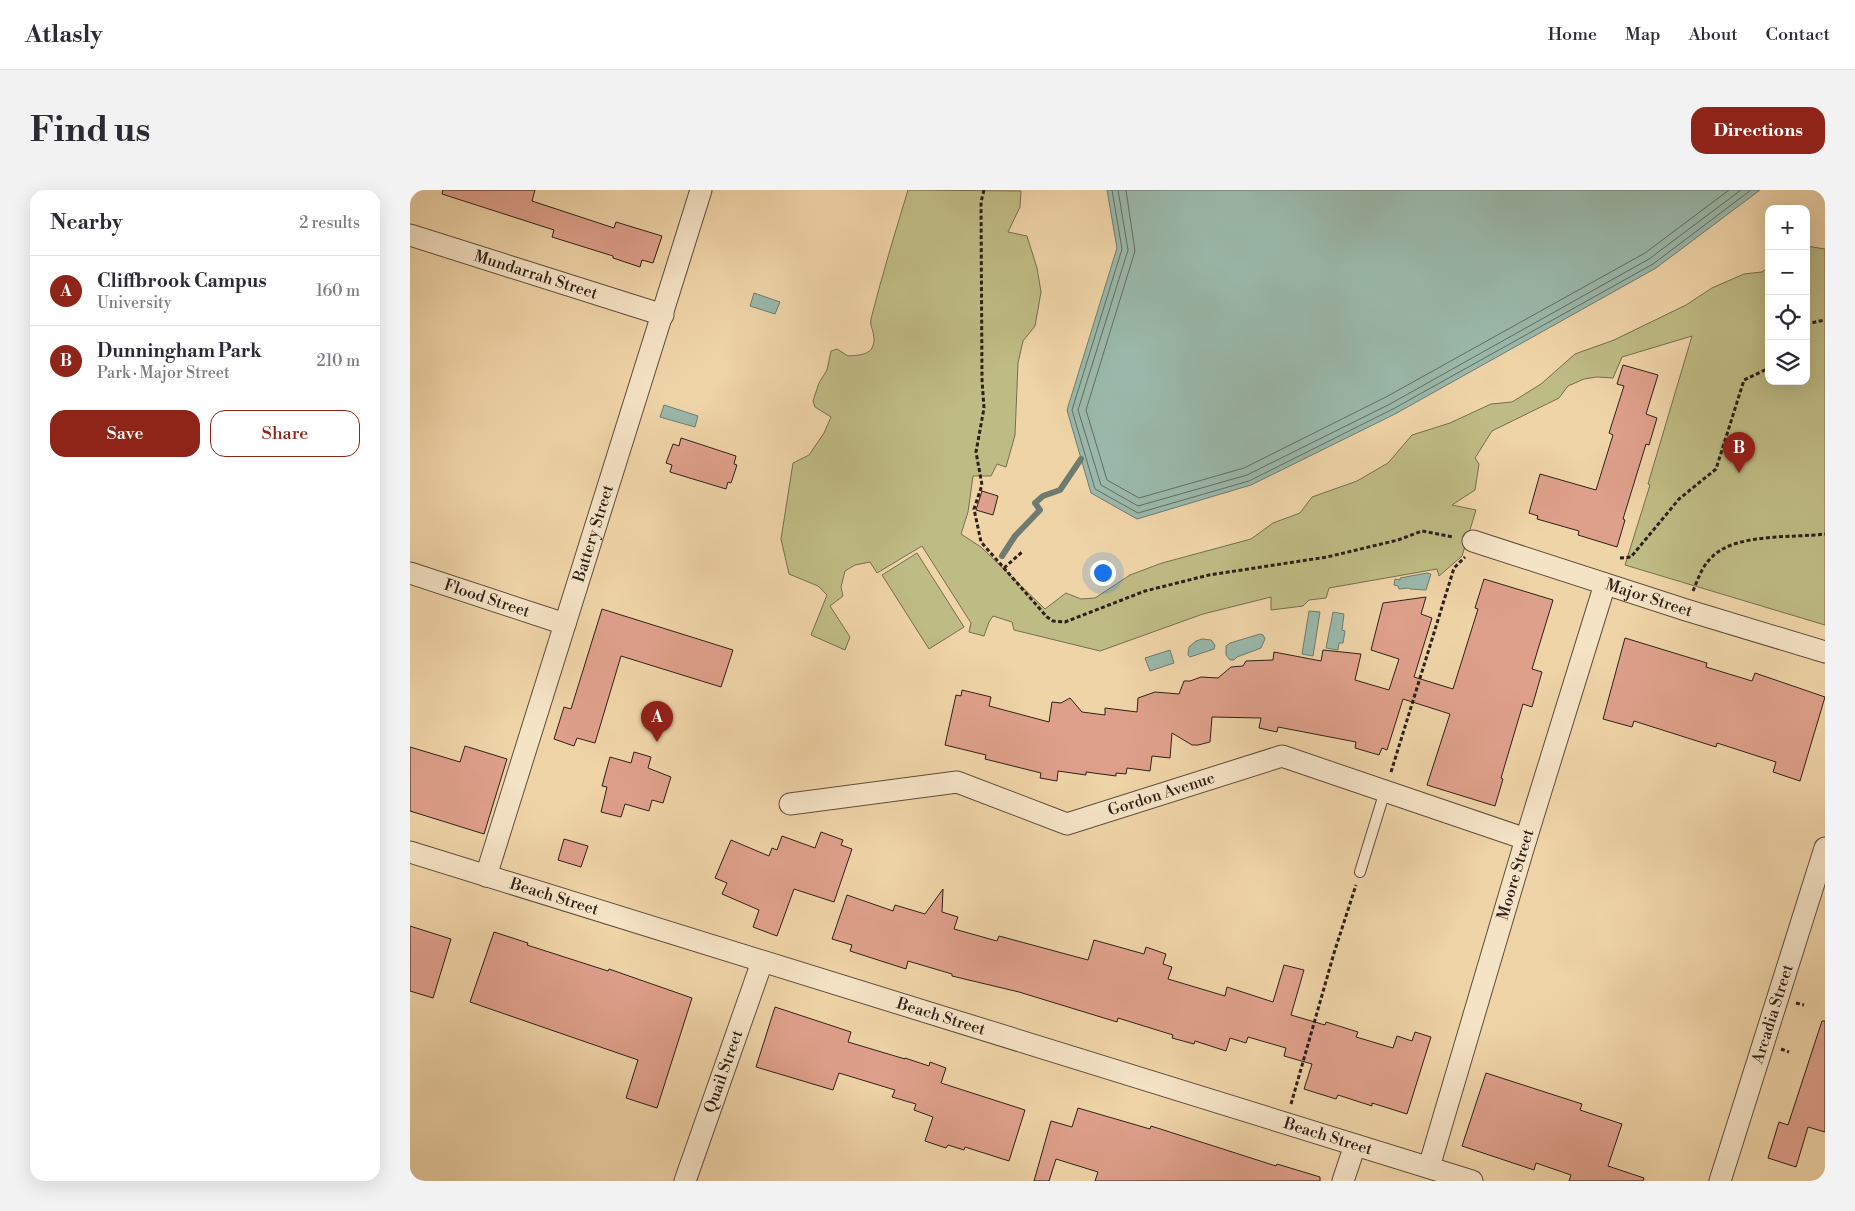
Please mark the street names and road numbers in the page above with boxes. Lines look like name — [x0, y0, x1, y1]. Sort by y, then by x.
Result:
street label: Mundarrah Street — [472, 246, 600, 304]
street label: Battery Street — [568, 482, 618, 585]
street label: Flood Street — [441, 575, 533, 622]
street label: Major Street — [1603, 575, 1695, 621]
street label: Gordon Avenue — [1105, 768, 1217, 821]
street label: Moore Street — [1493, 826, 1539, 922]
street label: Beach Street — [506, 873, 601, 920]
street label: Arcadia Street — [1747, 962, 1798, 1067]
street label: Beach Street — [893, 993, 988, 1040]
street label: Quail Street — [700, 1027, 747, 1116]
street label: Beach Street — [1280, 1113, 1375, 1160]

